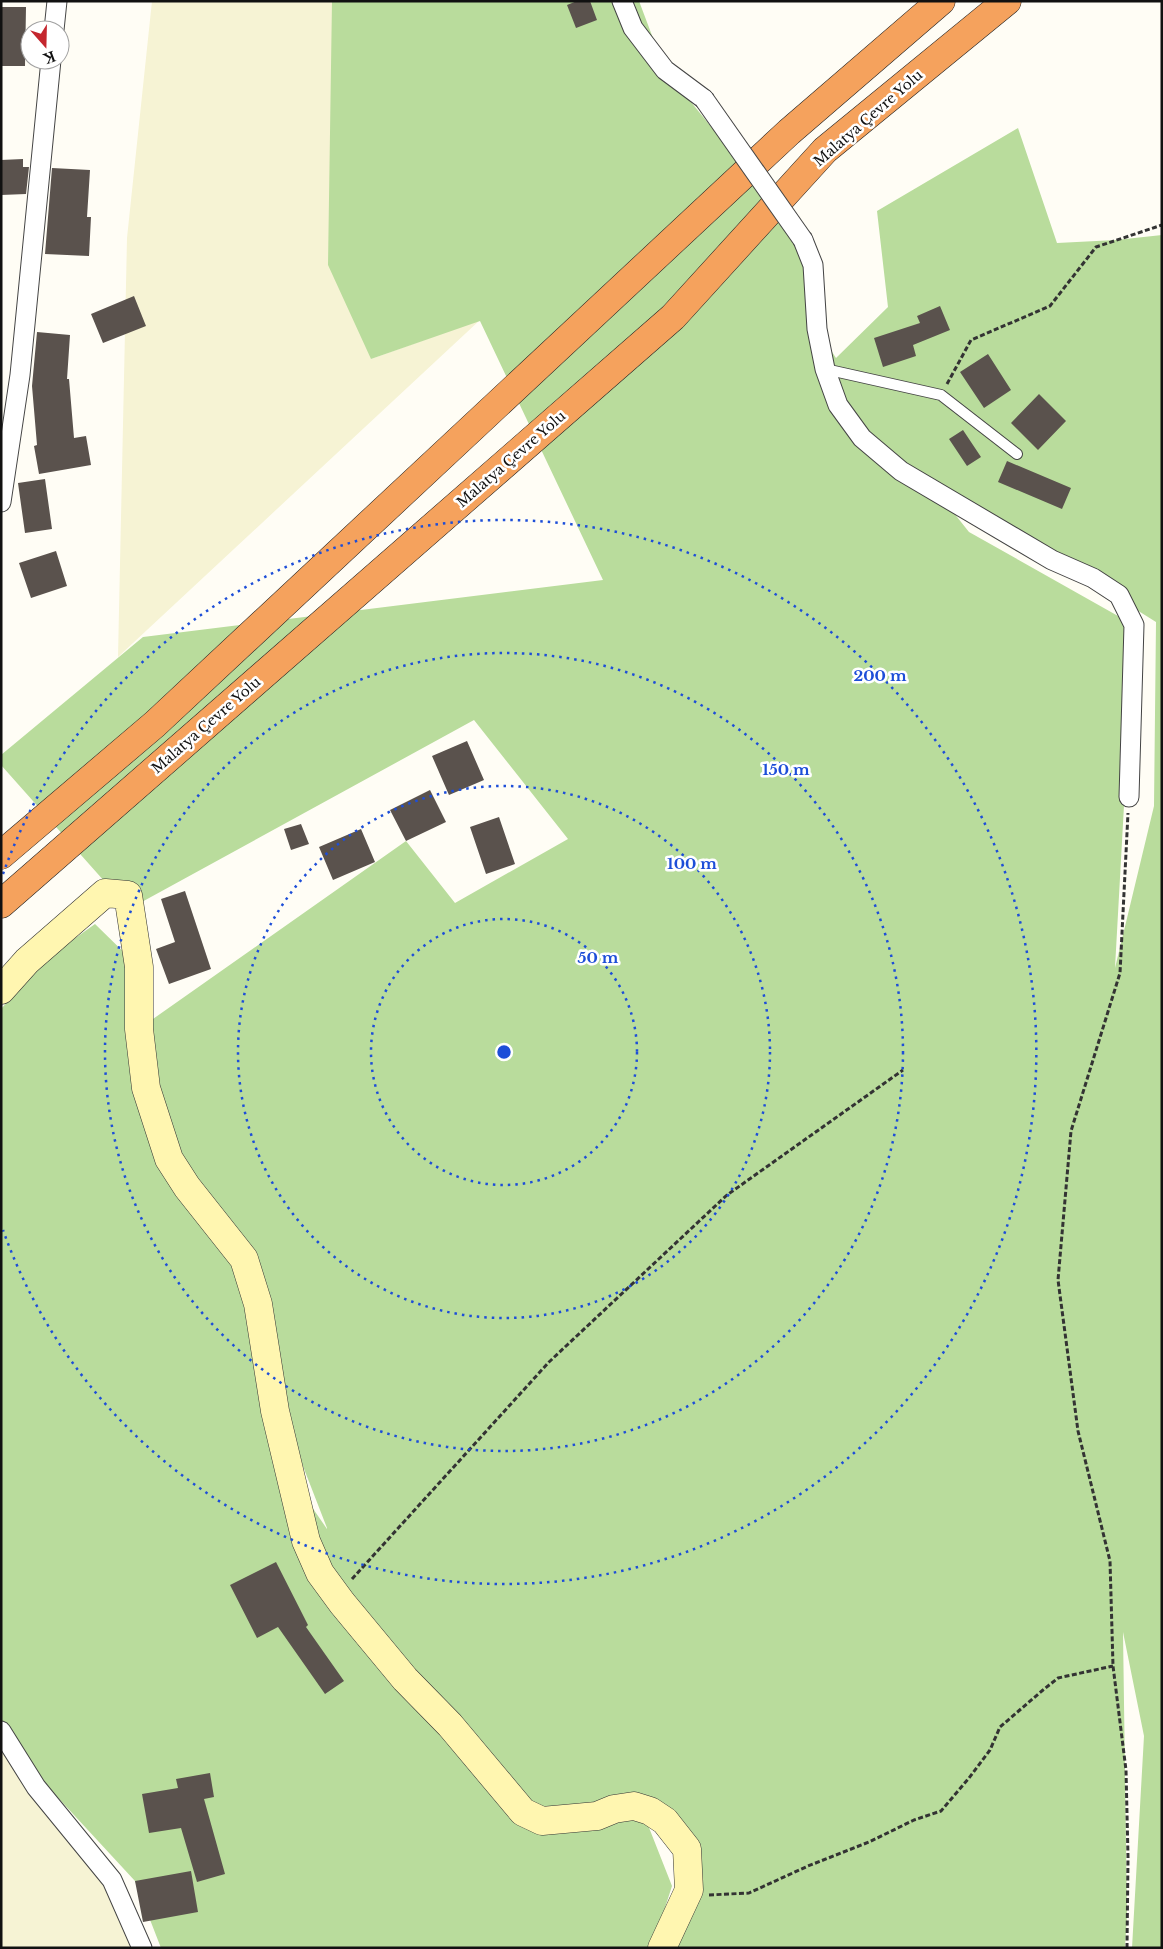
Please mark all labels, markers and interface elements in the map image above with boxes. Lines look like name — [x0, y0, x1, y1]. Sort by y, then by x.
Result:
north arrow — [20, 20, 70, 70]
text: K — [41, 47, 58, 68]
street label: Malatya Çevre Yolu — [810, 65, 927, 170]
street label: Malatya Çevre Yolu — [453, 406, 570, 511]
text: 200 m — [854, 666, 907, 685]
street label: Malatya Çevre Yolu — [148, 672, 265, 777]
text: 150 m — [762, 760, 810, 779]
text: 100 m — [667, 854, 717, 873]
text: 50 m — [578, 948, 619, 967]
centre of rings — [495, 1043, 513, 1061]

